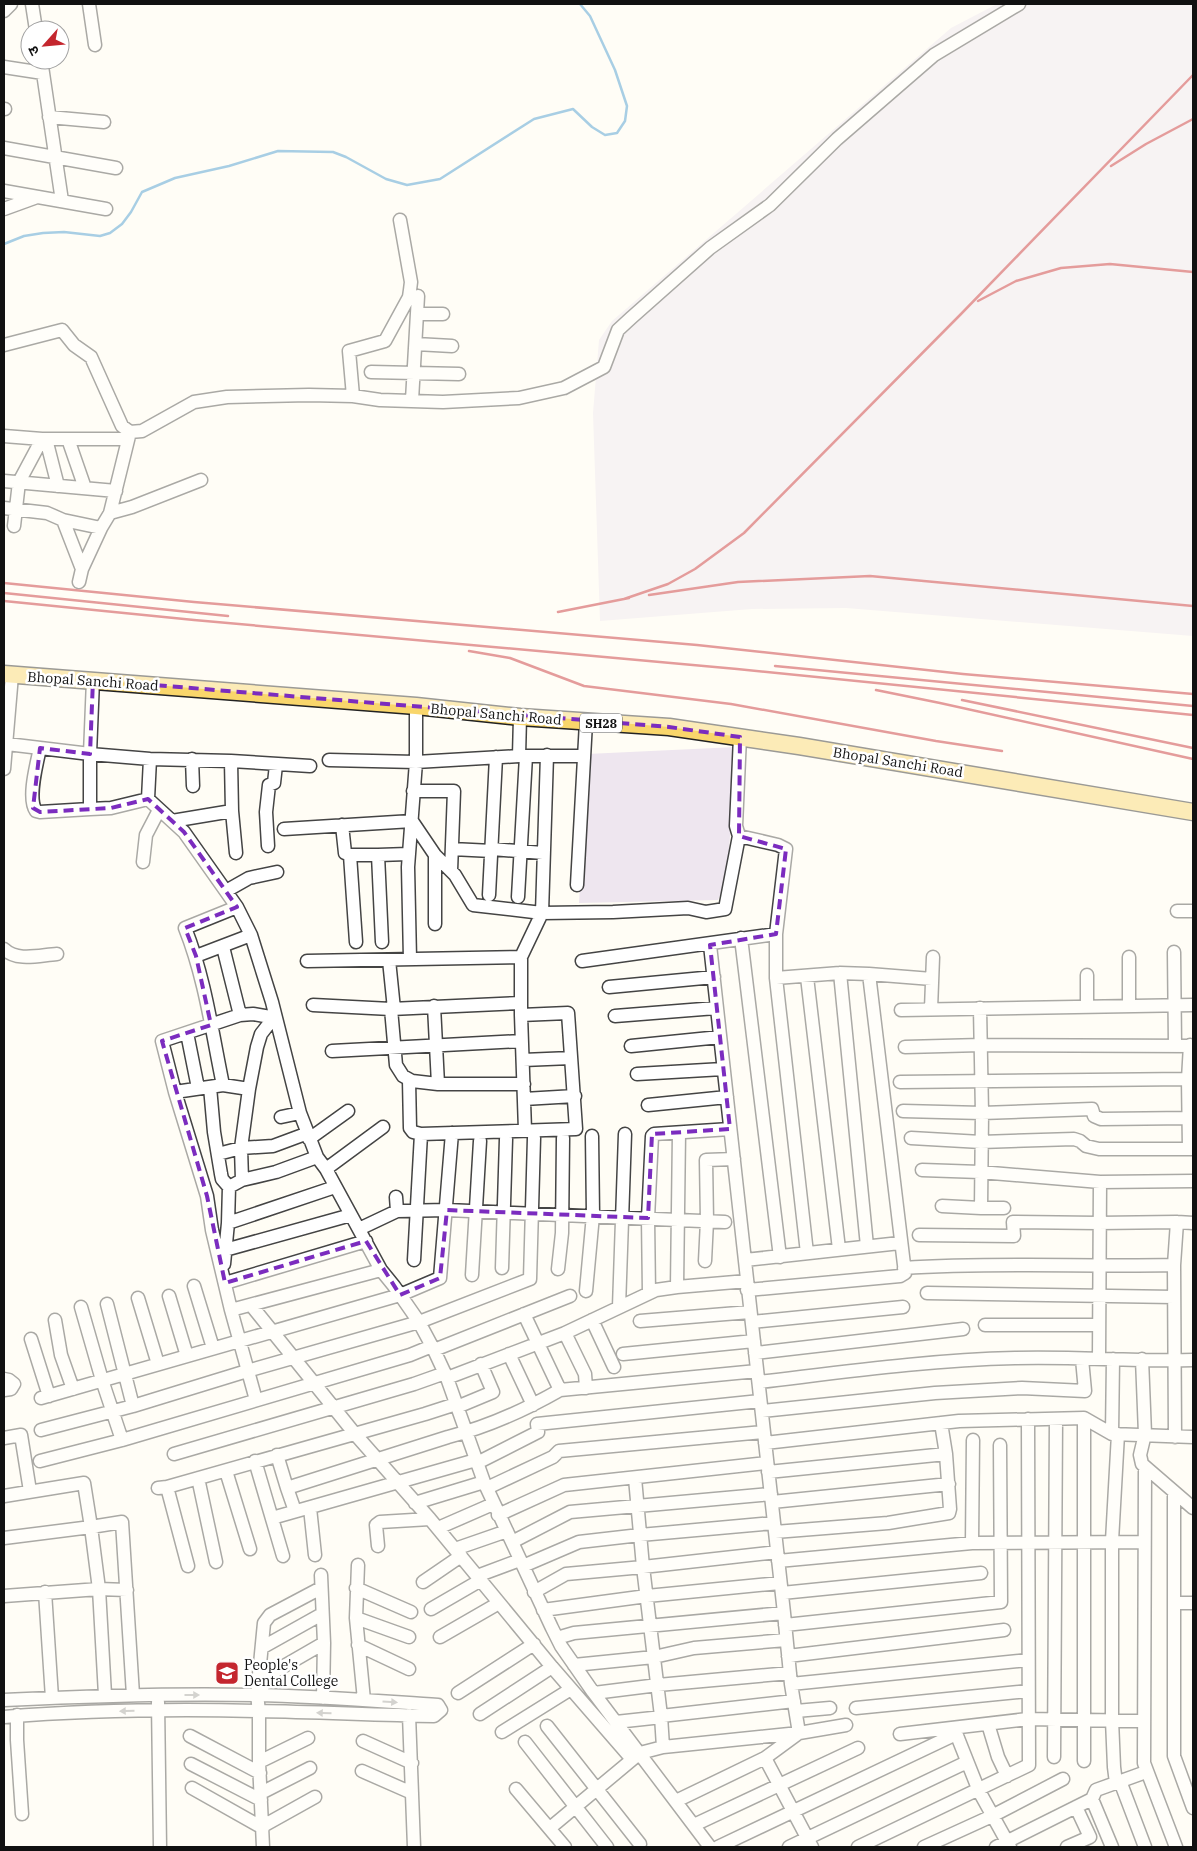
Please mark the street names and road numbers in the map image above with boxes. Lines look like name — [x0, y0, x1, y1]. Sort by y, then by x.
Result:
street label: Bhopal Sanchi Road — [27, 667, 160, 695]
street label: Bhopal Sanchi Road — [430, 699, 563, 729]
road number: SH28 — [580, 714, 622, 732]
street label: Bhopal Sanchi Road — [832, 743, 965, 781]

